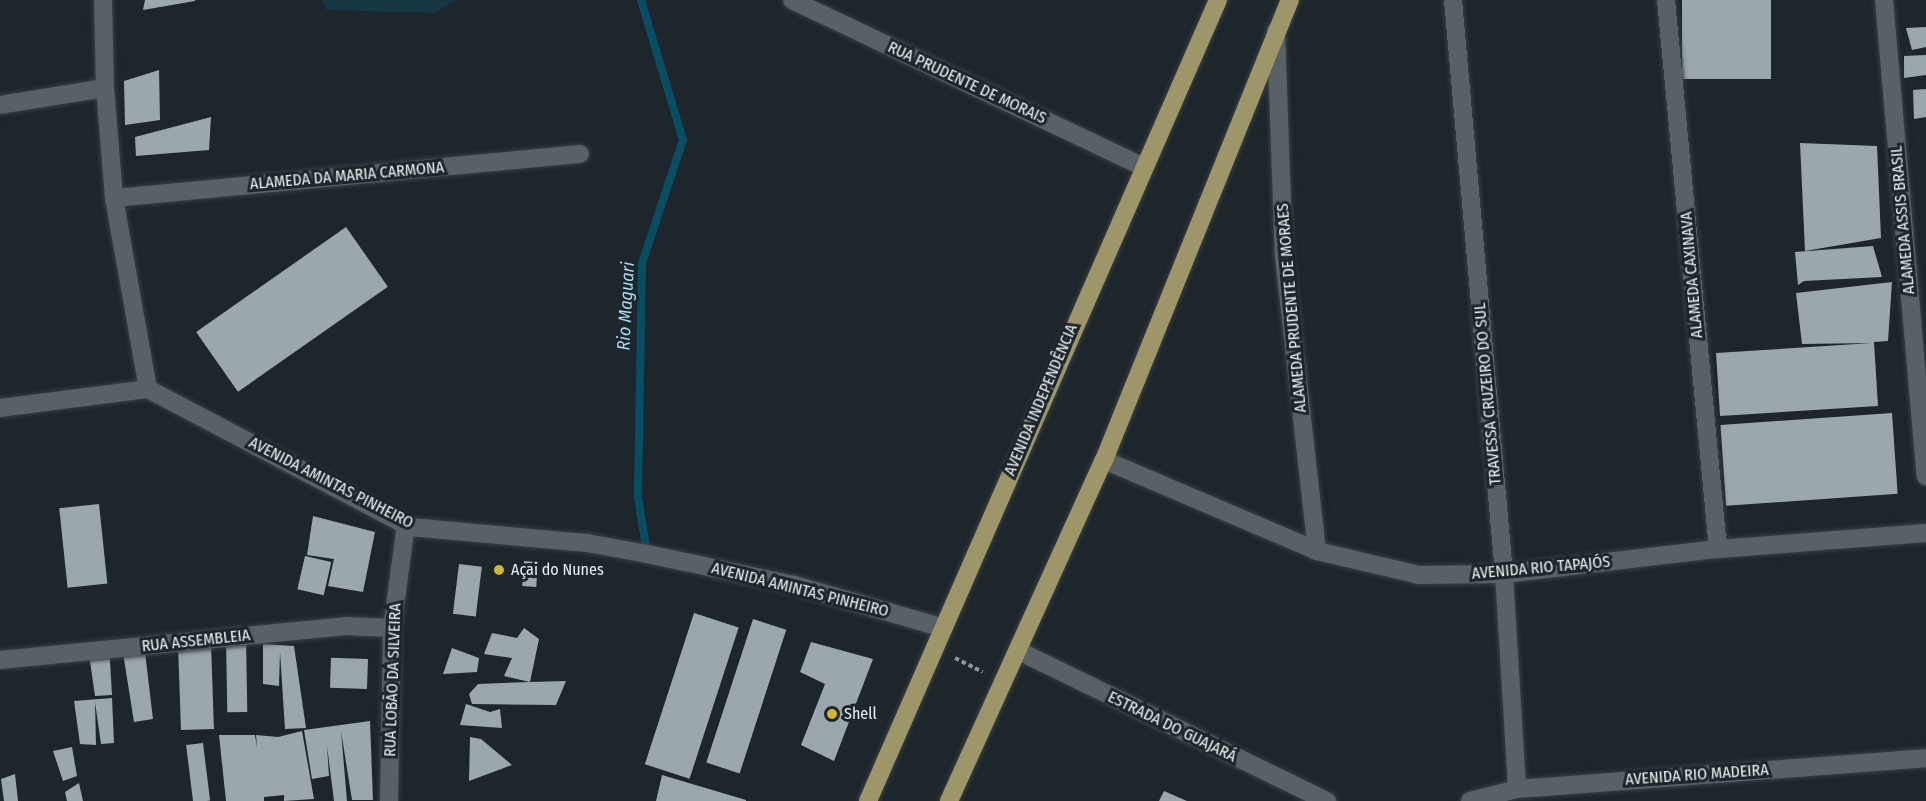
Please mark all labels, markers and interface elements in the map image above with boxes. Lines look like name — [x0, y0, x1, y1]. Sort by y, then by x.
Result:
street label: RUA PRUDENTE DE MORAIS — [885, 38, 1049, 128]
street label: ALAMEDA ASSIS BRASIL — [1887, 145, 1919, 295]
street label: ALAMEDA DA MARIA CARMONA — [249, 158, 445, 194]
street label: ALAMEDA PRUDENTE DE MORAES — [1273, 203, 1311, 413]
street label: ALAMEDA CAXINAVA — [1677, 211, 1707, 339]
water label: Rio Maguari — [613, 261, 639, 351]
street label: TRAVESSA CRUZEIRO DO SUL — [1470, 302, 1506, 486]
street label: AVENIDA INDEPENDÊNCIA — [1000, 321, 1082, 479]
street label: AVENIDA AMINTAS PINHEIRO — [246, 433, 416, 533]
street label: AVENIDA RIO TAPAJÓS — [1471, 552, 1611, 584]
street label: AVENIDA AMINTAS PINHEIRO — [709, 559, 891, 621]
place label: Açai do Nunes — [511, 560, 604, 580]
marker: Açai do Nunes — [492, 563, 506, 577]
street label: RUA LOBÃO DA SILVEIRA — [381, 603, 405, 757]
street label: RUA ASSEMBLEIA — [141, 626, 251, 656]
street label: ESTRADA DO GUAJARÁ — [1105, 688, 1239, 766]
place label: Shell — [844, 704, 877, 724]
marker: Shell — [825, 707, 839, 721]
street label: AVENIDA RIO MADEIRA — [1625, 760, 1769, 790]

